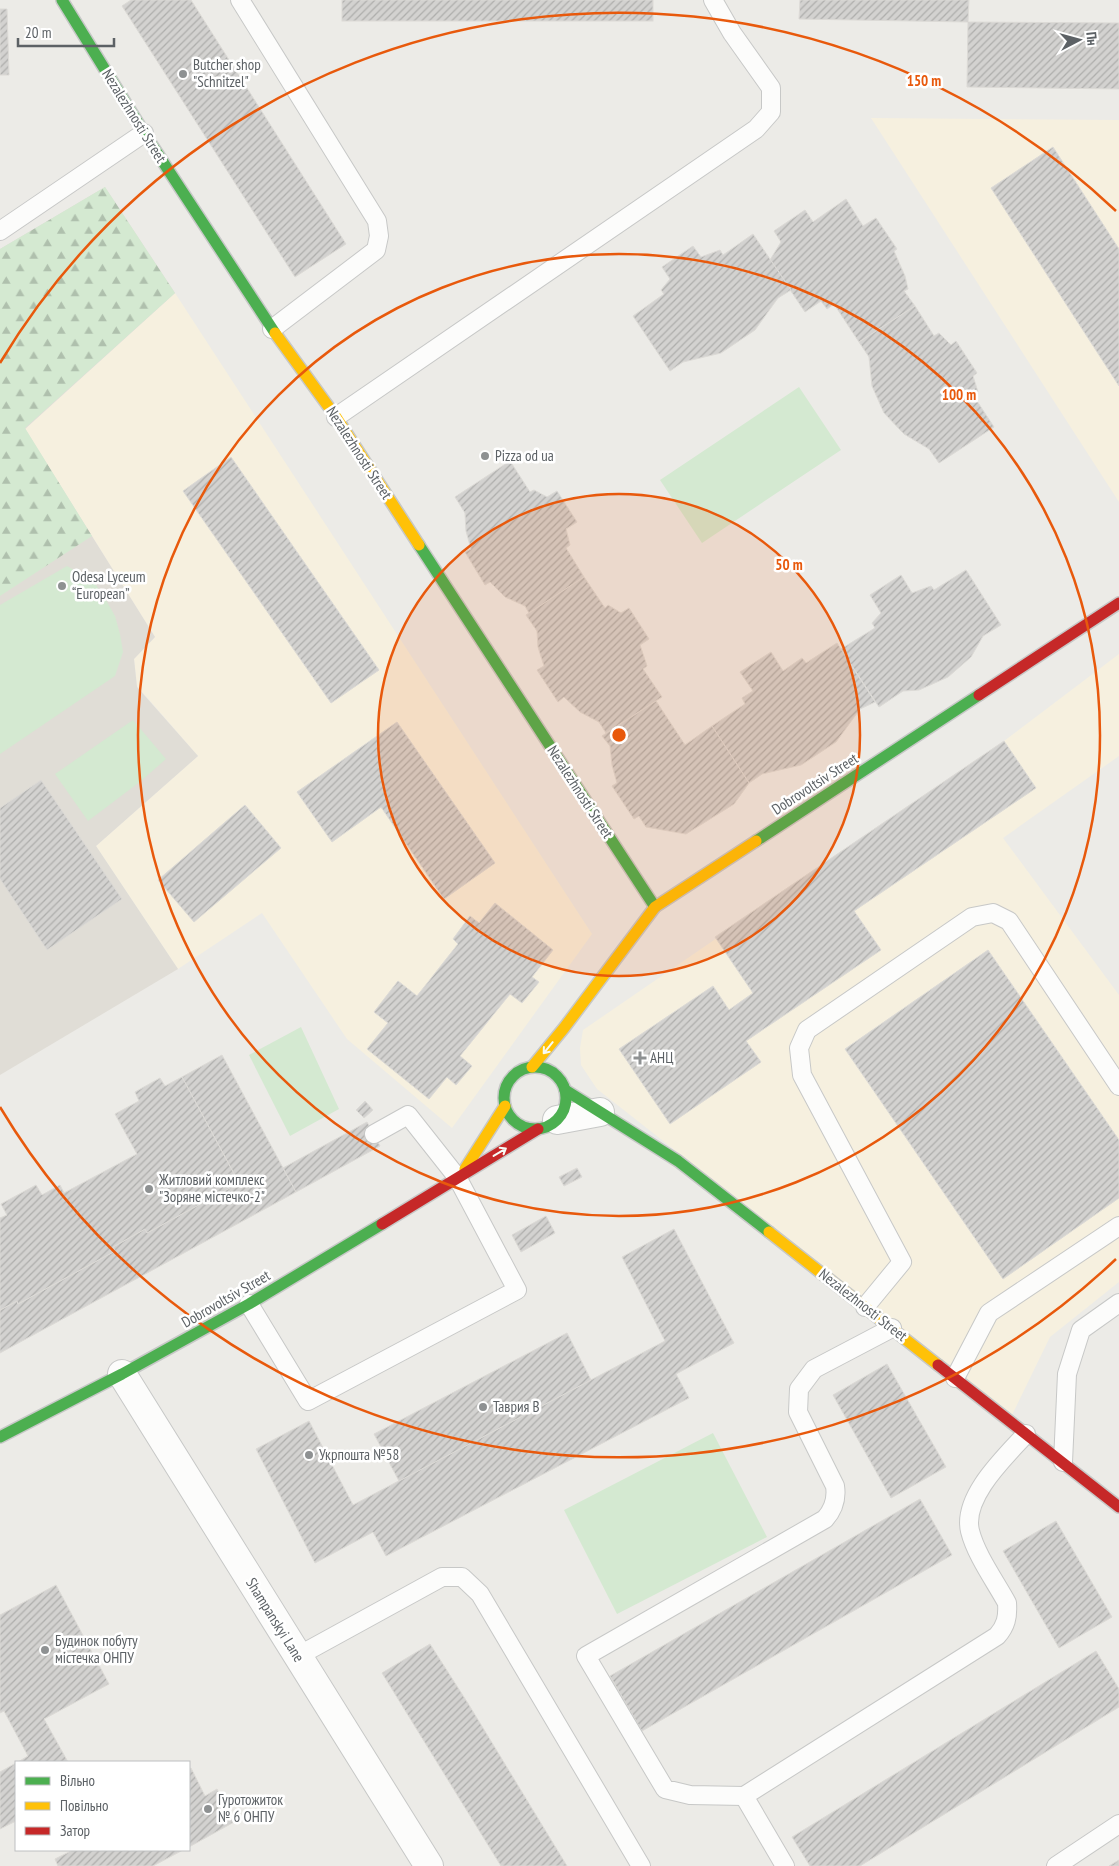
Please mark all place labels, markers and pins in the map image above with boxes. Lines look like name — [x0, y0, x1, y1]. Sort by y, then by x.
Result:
place label: Butcher shop "Schnitzel" — [193, 55, 261, 91]
marker: Butcher shop "Schnitzel" — [177, 68, 189, 80]
place label: Pizza od ua — [495, 446, 554, 465]
marker: Pizza od ua — [479, 450, 491, 462]
place label: Odesa Lyceum “European” — [72, 567, 145, 603]
marker: Odesa Lyceum “European” — [56, 580, 68, 592]
centre of rings — [610, 726, 628, 744]
place label: АНЦ — [650, 1048, 673, 1067]
marker: АНЦ — [634, 1052, 646, 1064]
place label: Житловий комплекс "Зоряне містечко-2" — [158, 1170, 265, 1206]
marker: Житловий комплекс "Зоряне містечко-2" — [143, 1183, 155, 1195]
place label: Таврия В — [493, 1397, 540, 1416]
marker: Таврия В — [477, 1401, 489, 1413]
place label: Укрпошта №58 — [319, 1445, 399, 1464]
marker: Укрпошта №58 — [303, 1449, 315, 1461]
place label: Будинок побуту містечка ОНПУ — [55, 1631, 138, 1667]
marker: Будинок побуту містечка ОНПУ — [39, 1644, 51, 1656]
place label: Гуротожиток № 6 ОНПУ — [218, 1790, 283, 1826]
marker: Гуротожиток № 6 ОНПУ — [202, 1803, 214, 1815]

